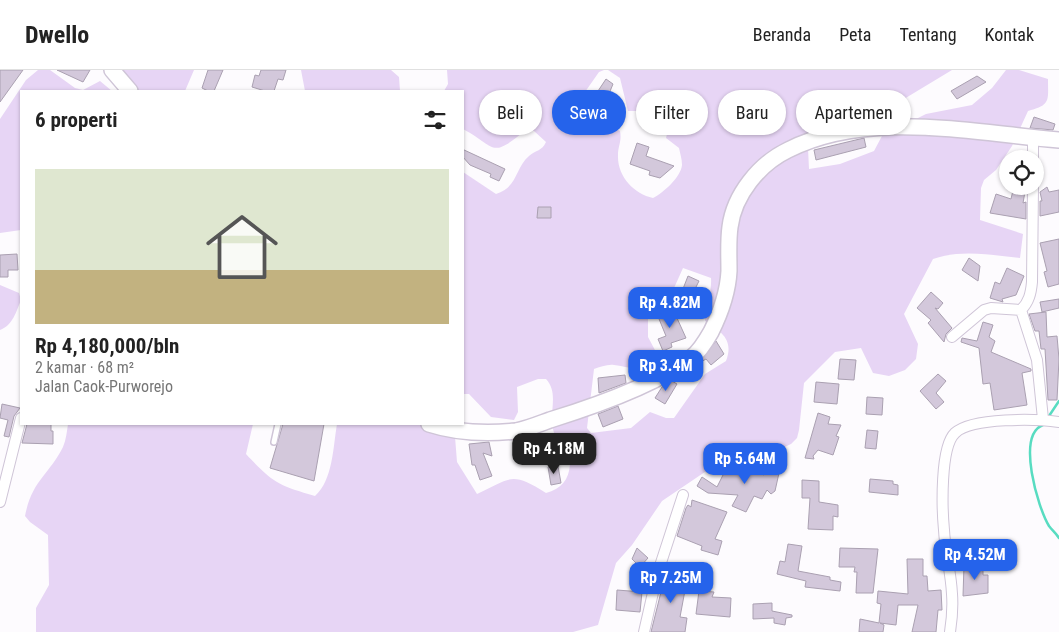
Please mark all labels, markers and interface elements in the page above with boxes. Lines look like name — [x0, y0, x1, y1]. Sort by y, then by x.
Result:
text: Dwello — [25, 21, 89, 49]
text: Beranda — [753, 24, 811, 45]
text: Peta — [839, 24, 871, 45]
text: Tentang — [899, 24, 957, 45]
text: Kontak — [985, 24, 1034, 45]
chip: Beli — [479, 90, 542, 135]
chip: Sewa — [552, 90, 626, 135]
chip: Filter — [636, 90, 708, 135]
chip: Baru — [718, 90, 786, 135]
chip: Apartemen — [796, 90, 911, 135]
icon: filters — [421, 106, 449, 134]
text: 6 properti — [35, 108, 118, 132]
map controls — [999, 150, 1044, 195]
button: locate — [999, 150, 1044, 195]
icon: home — [197, 202, 287, 292]
pin: Rp 4.82M — [618, 286, 722, 329]
text: Rp 4.82M — [639, 293, 701, 312]
text: Rp 4,180,000/bln — [35, 334, 179, 358]
pin: Rp 3.4M — [620, 350, 712, 392]
text: Rp 3.4M — [639, 356, 693, 375]
text: 2 kamar · 68 m² — [35, 358, 134, 377]
text: Jalan Caok-Purworejo — [35, 377, 173, 396]
pin: Rp 4.18M — [502, 432, 606, 475]
text: Rp 4.18M — [523, 439, 585, 458]
pin: Rp 5.64M — [693, 442, 797, 485]
text: Rp 5.64M — [714, 449, 776, 468]
pin: Rp 4.52M — [923, 538, 1027, 581]
text: Rp 4.52M — [944, 545, 1006, 564]
pin: Rp 7.25M — [619, 562, 723, 604]
text: Rp 7.25M — [640, 568, 702, 587]

